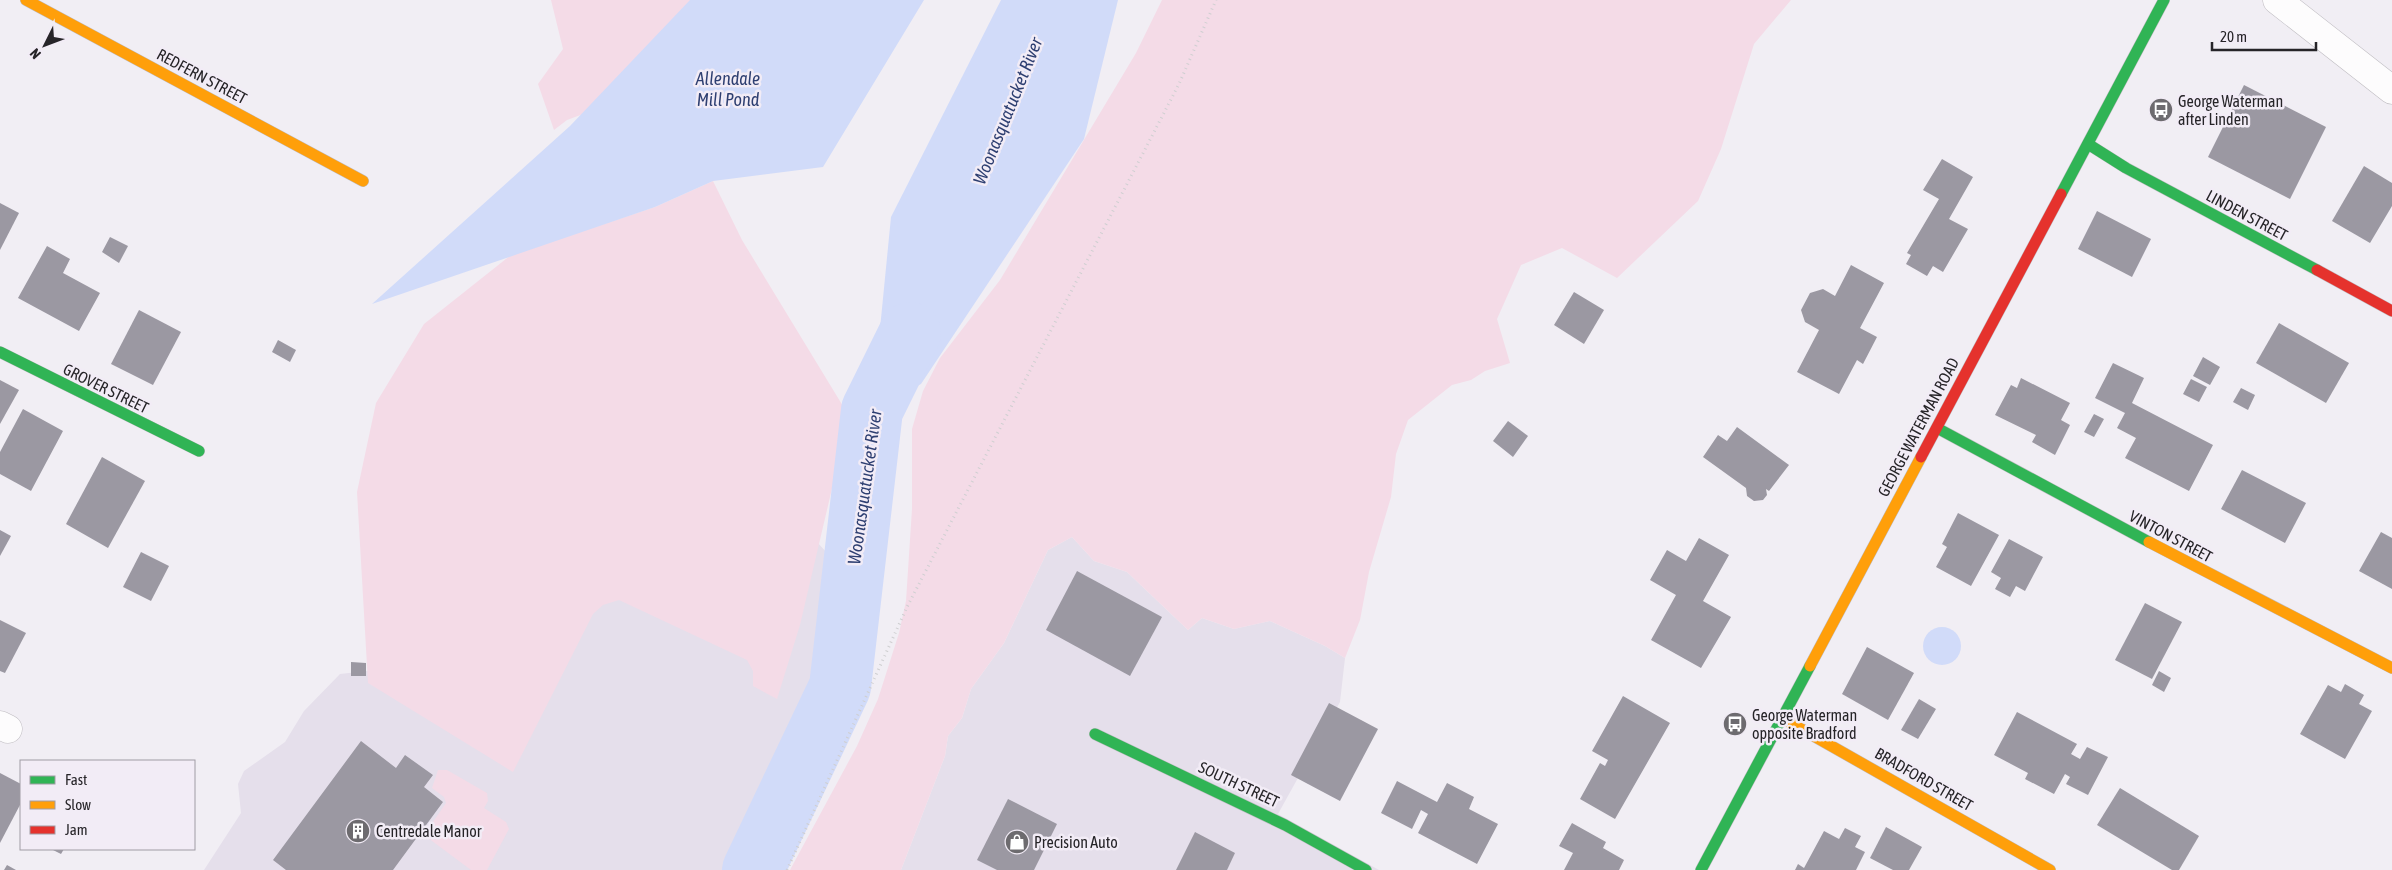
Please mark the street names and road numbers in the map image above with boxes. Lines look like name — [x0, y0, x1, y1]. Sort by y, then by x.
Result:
street label: REDFERN STREET — [154, 45, 250, 107]
street label: LINDEN STREET — [2203, 186, 2291, 244]
street label: GEORGE WATERMAN ROAD — [1874, 355, 1962, 499]
street label: GROVER STREET — [60, 360, 152, 416]
street label: VINTON STREET — [2126, 507, 2216, 565]
street label: BRADFORD STREET — [1872, 744, 1976, 814]
street label: SOUTH STREET — [1196, 758, 1282, 810]

